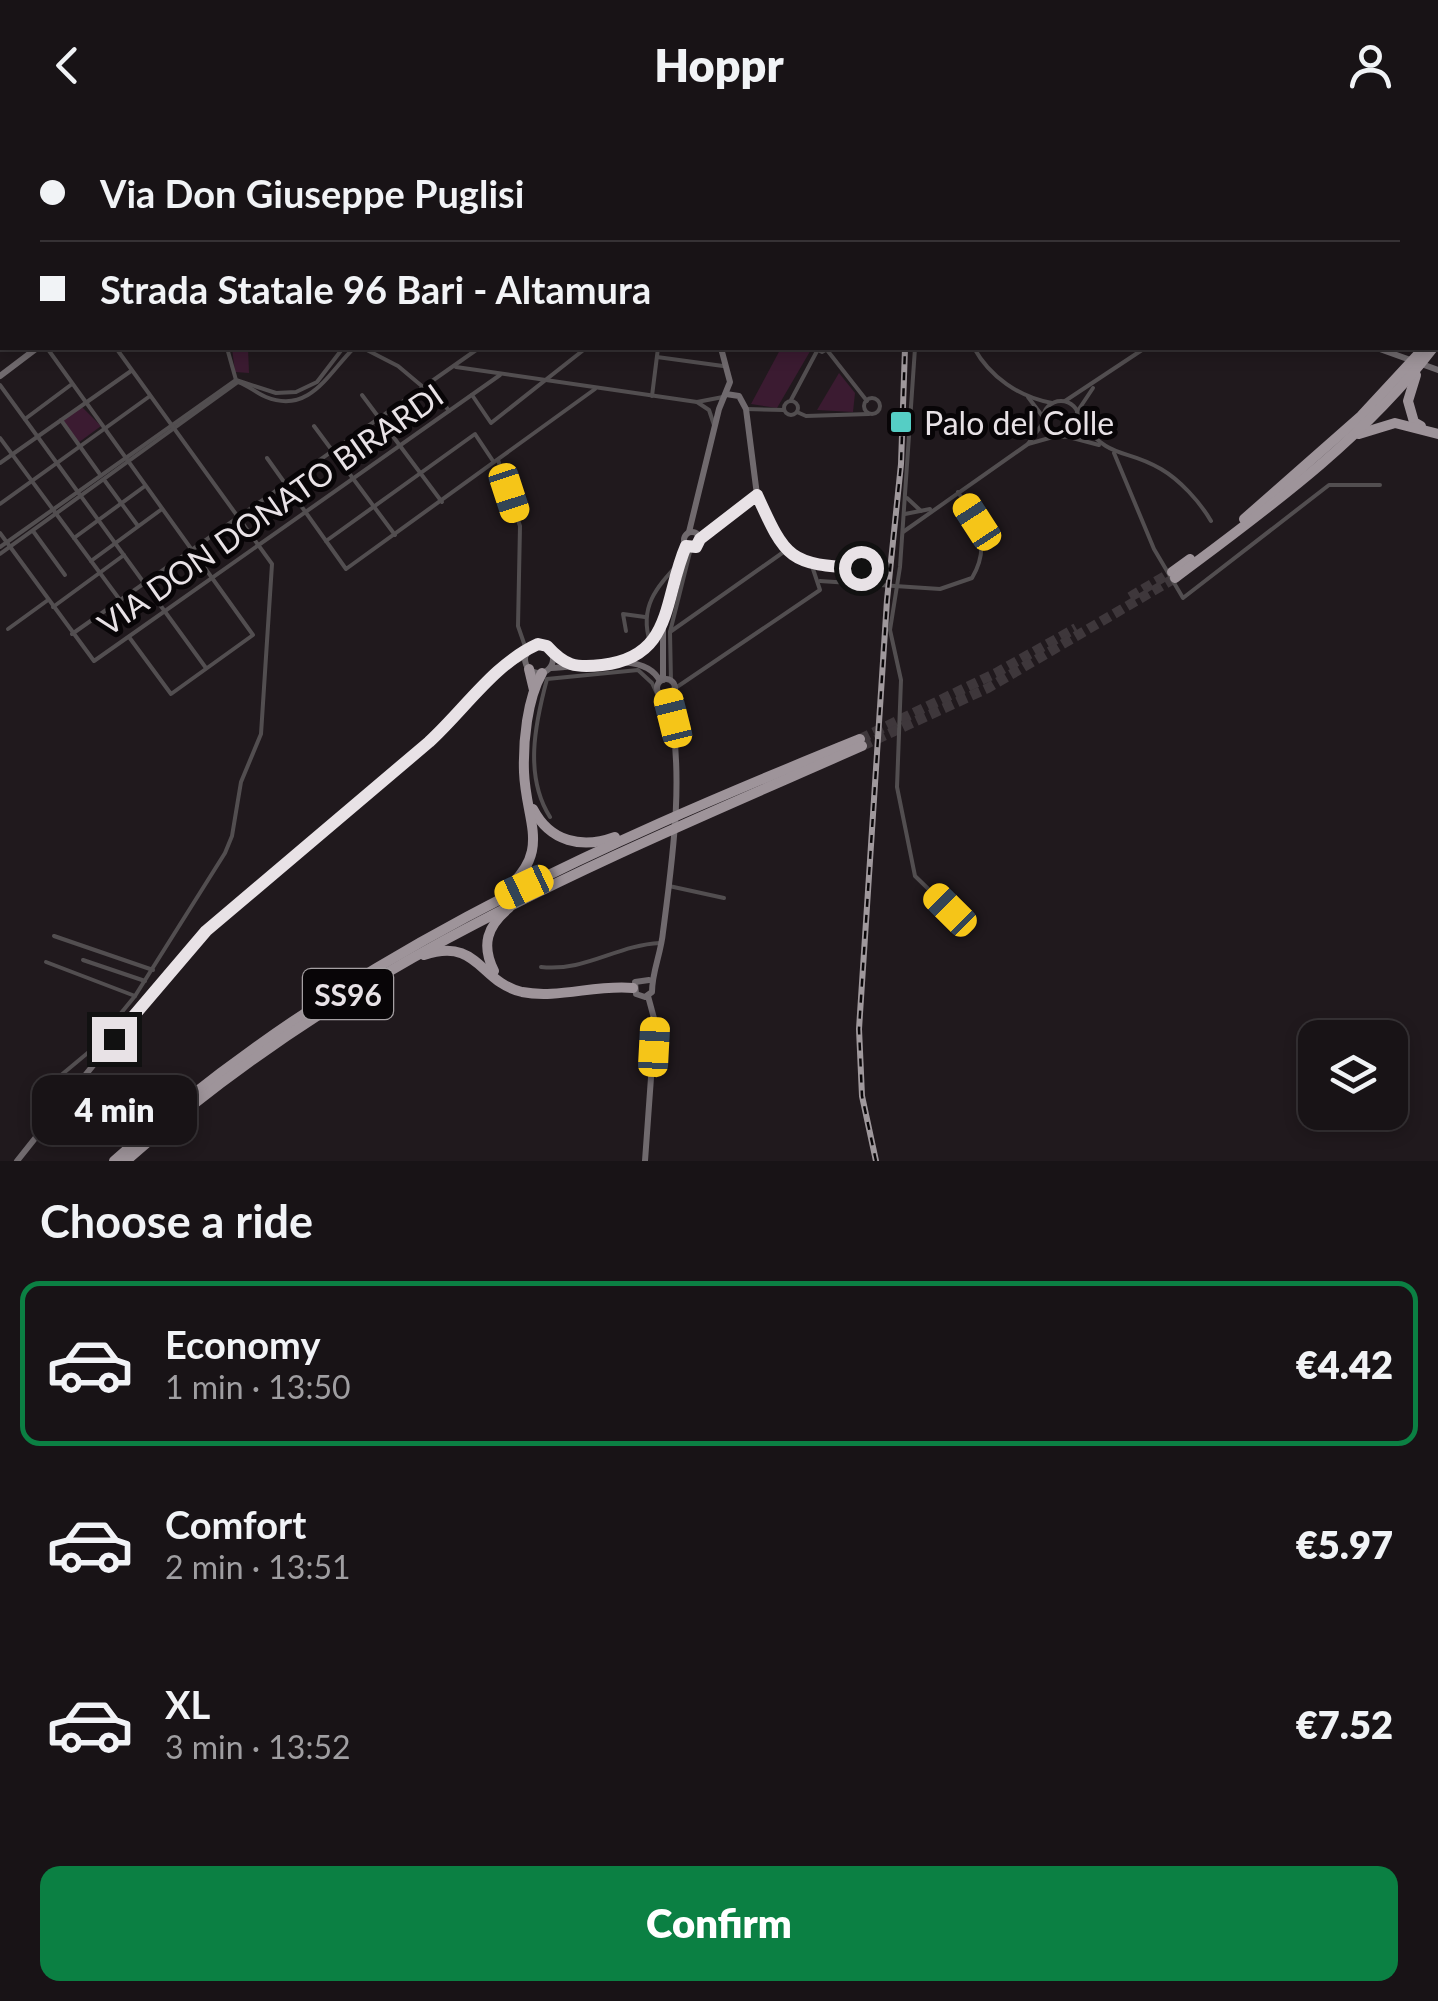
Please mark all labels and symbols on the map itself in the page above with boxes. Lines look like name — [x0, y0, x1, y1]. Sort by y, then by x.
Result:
street label: VIA DON DONATO BIRARDI — [90, 375, 450, 643]
place label: Palo del Colle — [924, 403, 1114, 442]
marker: Palo del Colle — [888, 409, 914, 435]
car — [485, 460, 533, 526]
car — [948, 489, 1006, 555]
route start — [839, 546, 884, 591]
car — [651, 685, 695, 751]
car — [490, 861, 558, 913]
car — [918, 878, 982, 942]
road number: SS96 — [303, 969, 393, 1019]
car — [637, 1016, 671, 1078]
route end — [92, 1017, 137, 1062]
callout: 4 min — [32, 1074, 196, 1144]

